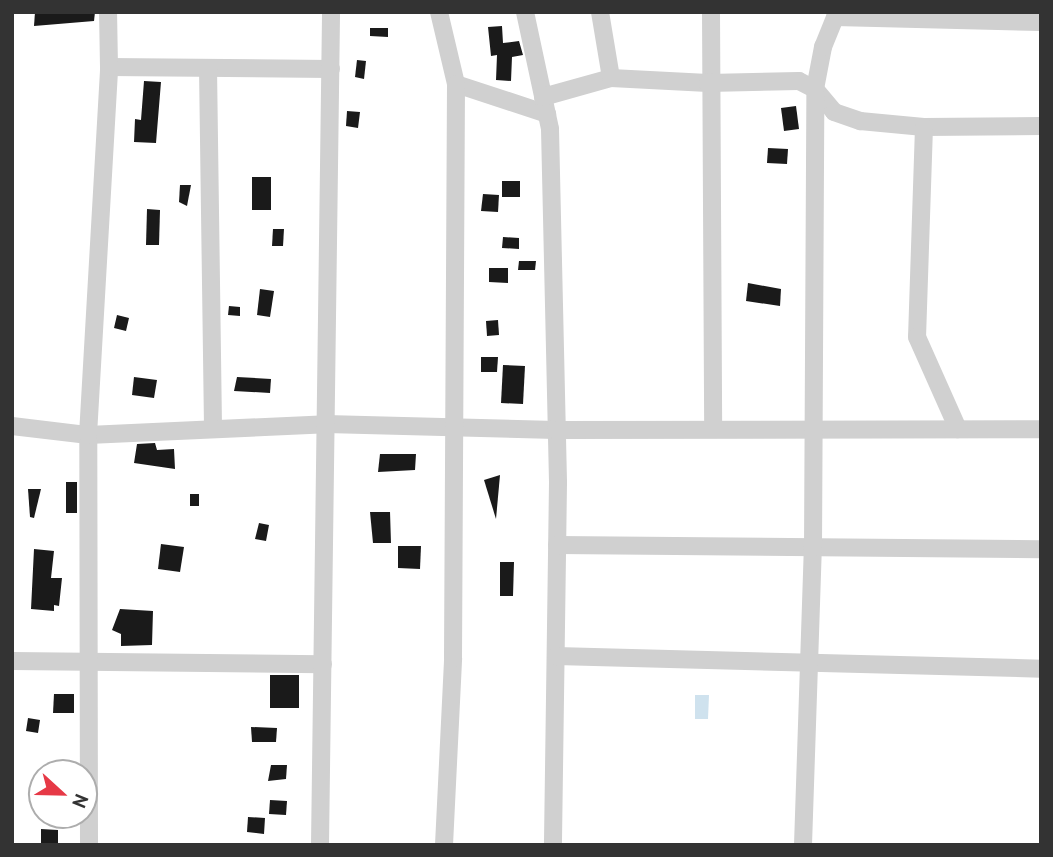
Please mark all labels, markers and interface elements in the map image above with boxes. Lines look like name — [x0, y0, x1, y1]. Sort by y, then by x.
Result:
north arrow — [28, 759, 98, 829]
text: N — [67, 791, 94, 811]

